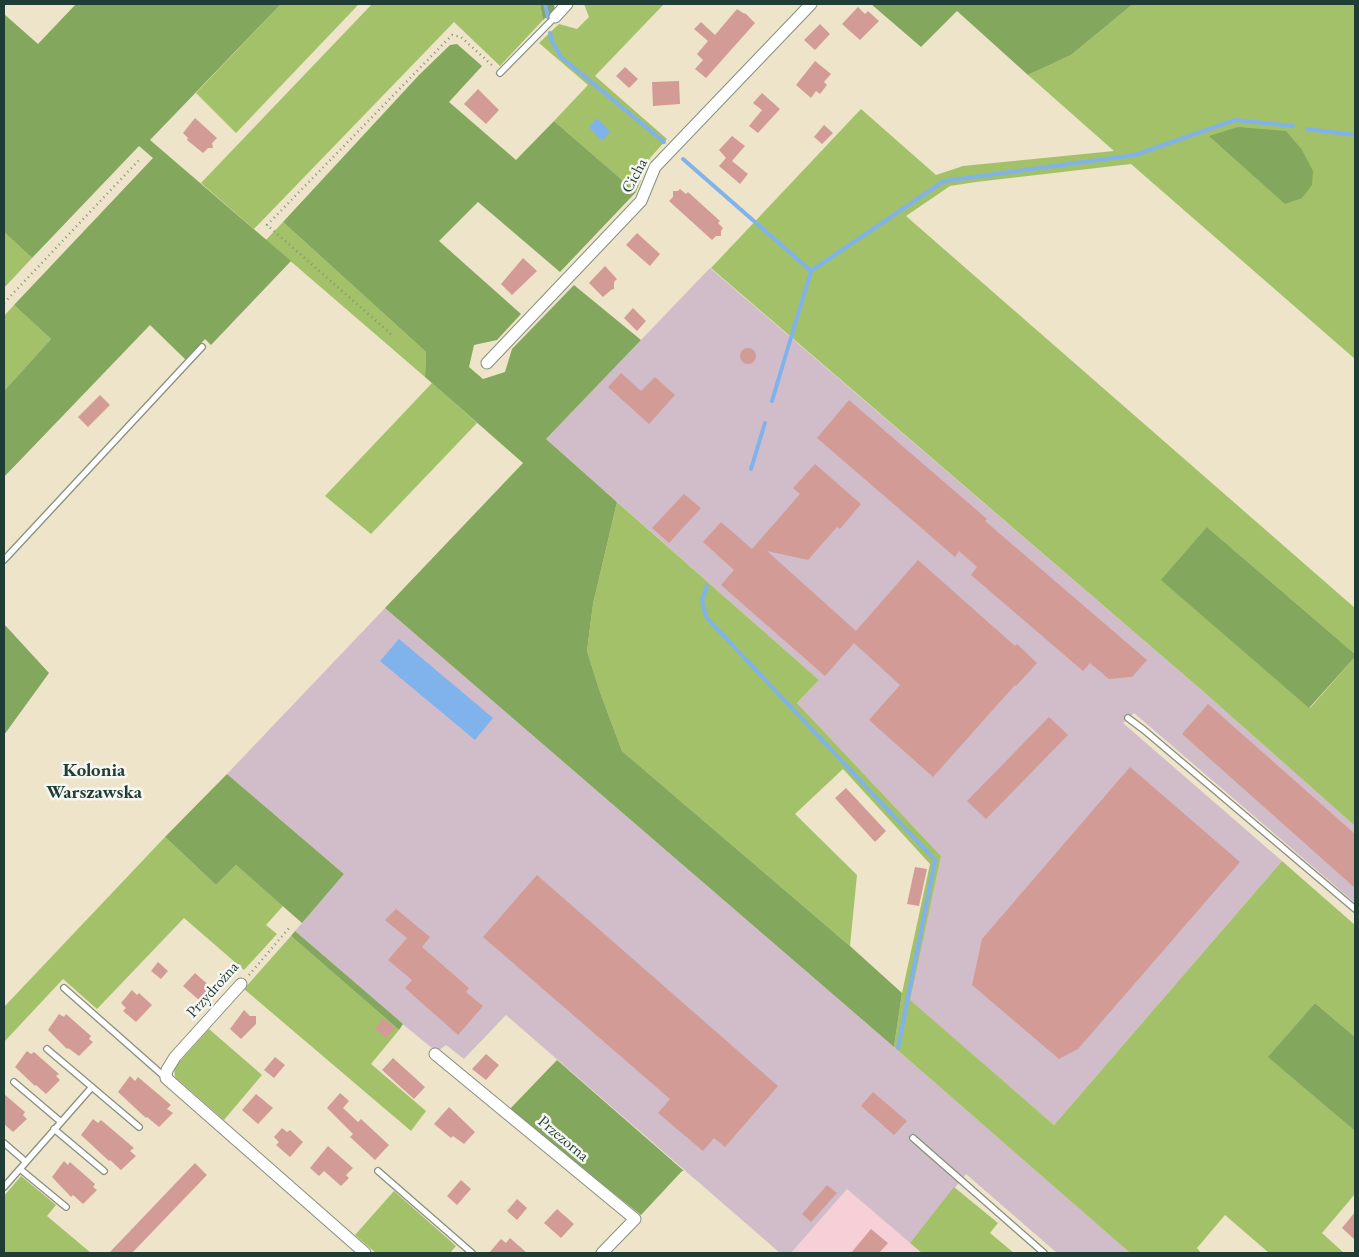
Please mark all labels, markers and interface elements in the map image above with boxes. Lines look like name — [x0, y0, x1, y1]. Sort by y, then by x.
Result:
street label: Cicha — [618, 155, 652, 197]
district label: Kolonia Warszawska — [46, 760, 142, 804]
street label: Przydrożna — [183, 958, 243, 1022]
street label: Przezorna — [534, 1112, 592, 1166]

